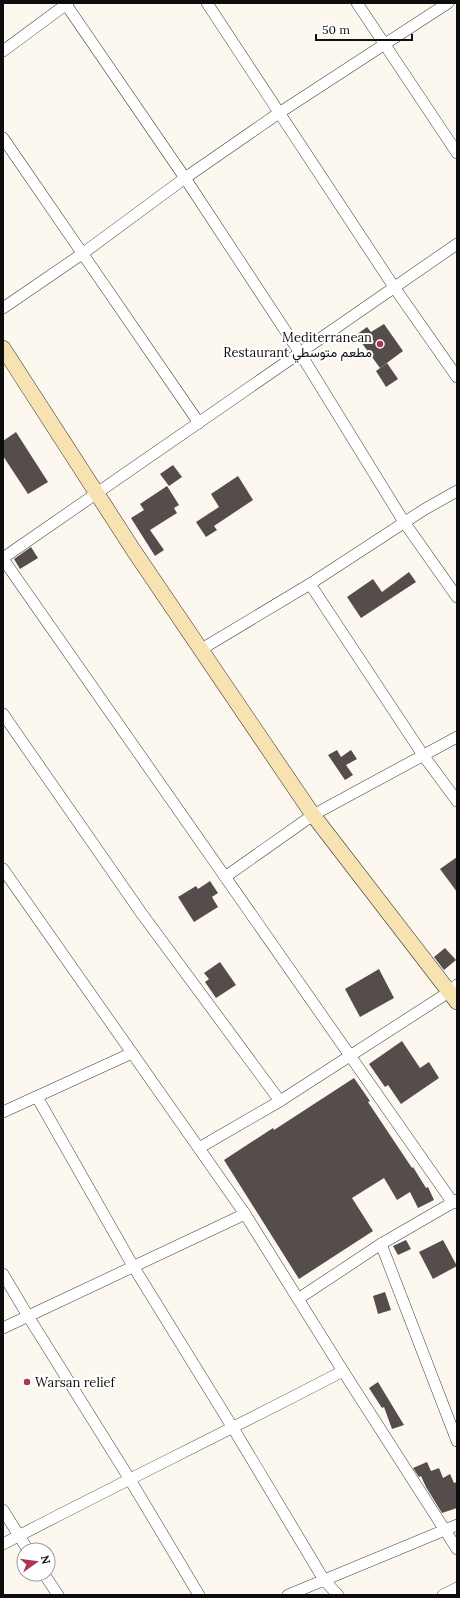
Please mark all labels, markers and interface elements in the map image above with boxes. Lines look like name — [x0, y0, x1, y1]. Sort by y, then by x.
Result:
scale bar — [316, 16, 412, 42]
text: 50 m — [322, 22, 350, 37]
place label: Mediterranean Restaurant مطعم متوسطي — [223, 329, 372, 363]
marker: Mediterranean Restaurant مطعم متوسطي — [375, 339, 385, 349]
place label: Warsan relief — [35, 1374, 117, 1391]
marker: Warsan relief — [22, 1377, 32, 1387]
north arrow — [16, 1542, 56, 1582]
text: N — [38, 1554, 54, 1566]

